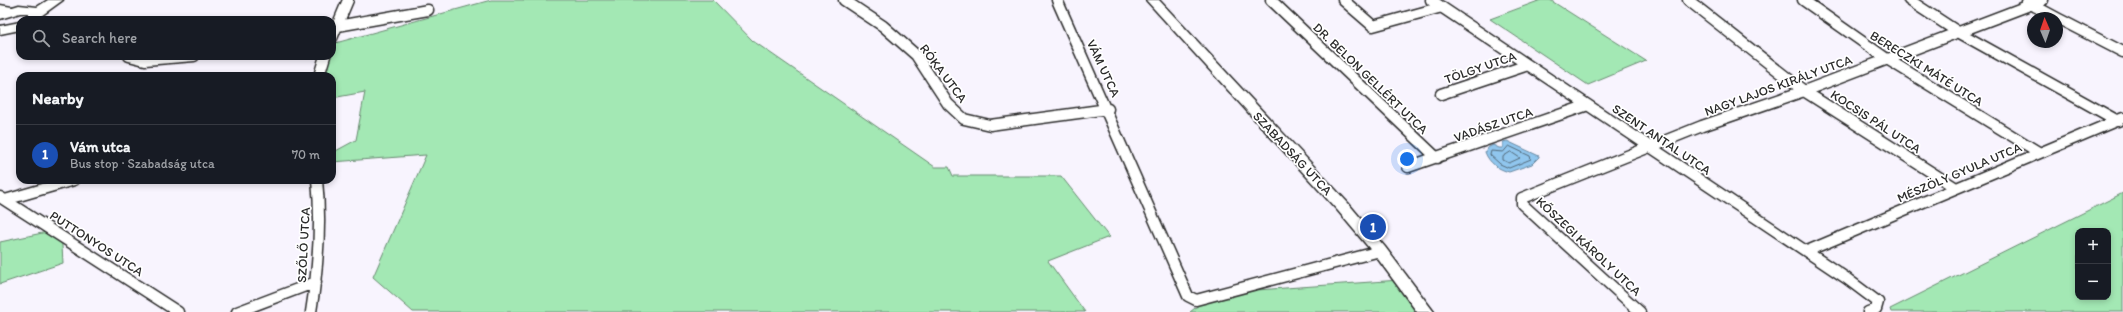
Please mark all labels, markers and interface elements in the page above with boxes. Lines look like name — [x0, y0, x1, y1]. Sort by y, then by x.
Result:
north arrow — [2027, 12, 2063, 48]
search box — [16, 16, 336, 60]
street label: DR. BELON GELLÉRT UTCA — [1310, 20, 1432, 138]
icon: search — [30, 27, 52, 49]
street label: BERECZKI MÁTÉ UTCA — [1868, 28, 1987, 110]
text: Search here — [62, 29, 137, 47]
street label: VÁM UTCA — [1084, 37, 1124, 100]
street label: RÓKA UTCA — [917, 41, 971, 106]
street label: TÖLGY UTCA — [1442, 48, 1519, 87]
street label: NAGY LAJOS KIRÁLY UTCA — [1702, 52, 1855, 119]
street label: KOCSIS PÁL UTCA — [1828, 87, 1924, 157]
text: Nearby — [32, 88, 84, 108]
street label: SZENT ANTAL UTCA — [1610, 101, 1714, 178]
street label: VADÁSZ UTCA — [1452, 104, 1535, 145]
street label: SZABADSÁG UTCA — [1250, 109, 1336, 199]
text: Vám utca — [70, 138, 130, 156]
street label: MÉSZÖLY GYULA UTCA — [1895, 139, 2024, 206]
text: 1 — [42, 147, 48, 162]
text: 70 m — [292, 147, 320, 162]
your location — [1397, 149, 1417, 169]
text: Bus stop · Szabadság utca — [70, 156, 215, 171]
street label: KŐSZEGI KÁROLY UTCA — [1533, 194, 1645, 299]
street label: SZŐLŐ UTCA — [294, 206, 313, 283]
street label: PUTTONYOS UTCA — [47, 208, 147, 280]
pin: 1 — [1360, 212, 1386, 242]
map controls — [2075, 228, 2111, 300]
button: + — [2075, 228, 2111, 264]
button: − — [2075, 264, 2111, 300]

